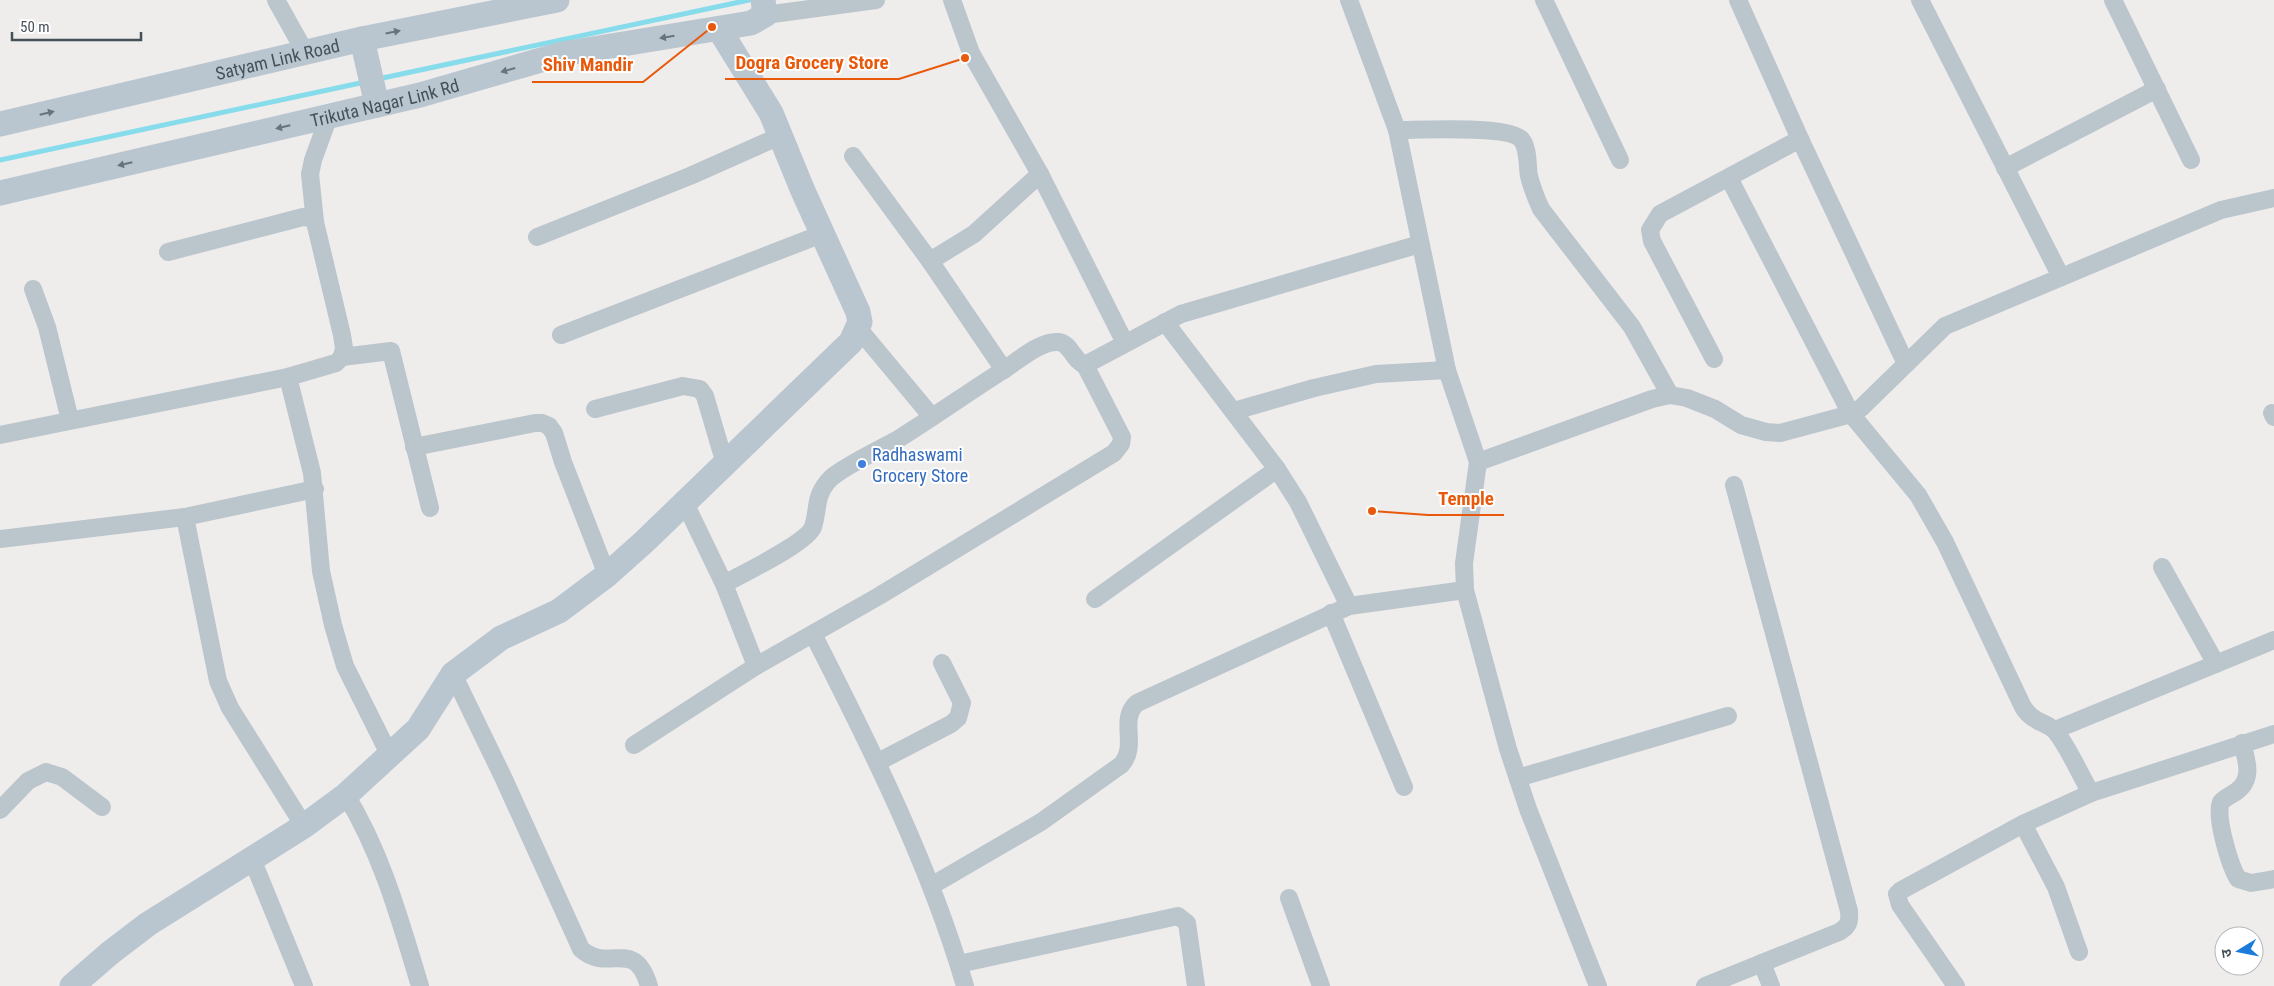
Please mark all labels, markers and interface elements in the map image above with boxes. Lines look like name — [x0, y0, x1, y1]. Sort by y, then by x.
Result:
scale bar — [12, 10, 141, 42]
text: 50 m — [20, 18, 50, 36]
one-way arrow — [386, 28, 402, 36]
street label: Satyam Link Road — [213, 34, 342, 84]
one-way arrow — [659, 34, 675, 42]
callout: Dogra Grocery Store — [725, 45, 899, 79]
callout: Shiv Mandir — [532, 48, 643, 82]
text: Dogra Grocery Store — [735, 51, 889, 74]
text: Shiv Mandir — [543, 53, 633, 76]
one-way arrow — [501, 66, 516, 74]
street label: Trikuta Nagar Link Rd — [308, 74, 461, 131]
one-way arrow — [40, 109, 55, 117]
one-way arrow — [276, 123, 291, 131]
one-way arrow — [117, 160, 132, 168]
place label: Radhaswami Grocery Store — [872, 444, 968, 486]
marker: Radhaswami Grocery Store — [856, 458, 868, 470]
callout: Temple — [1428, 481, 1504, 515]
text: Temple — [1438, 487, 1494, 510]
north arrow — [2214, 926, 2264, 976]
text: उ — [2217, 947, 2235, 959]

